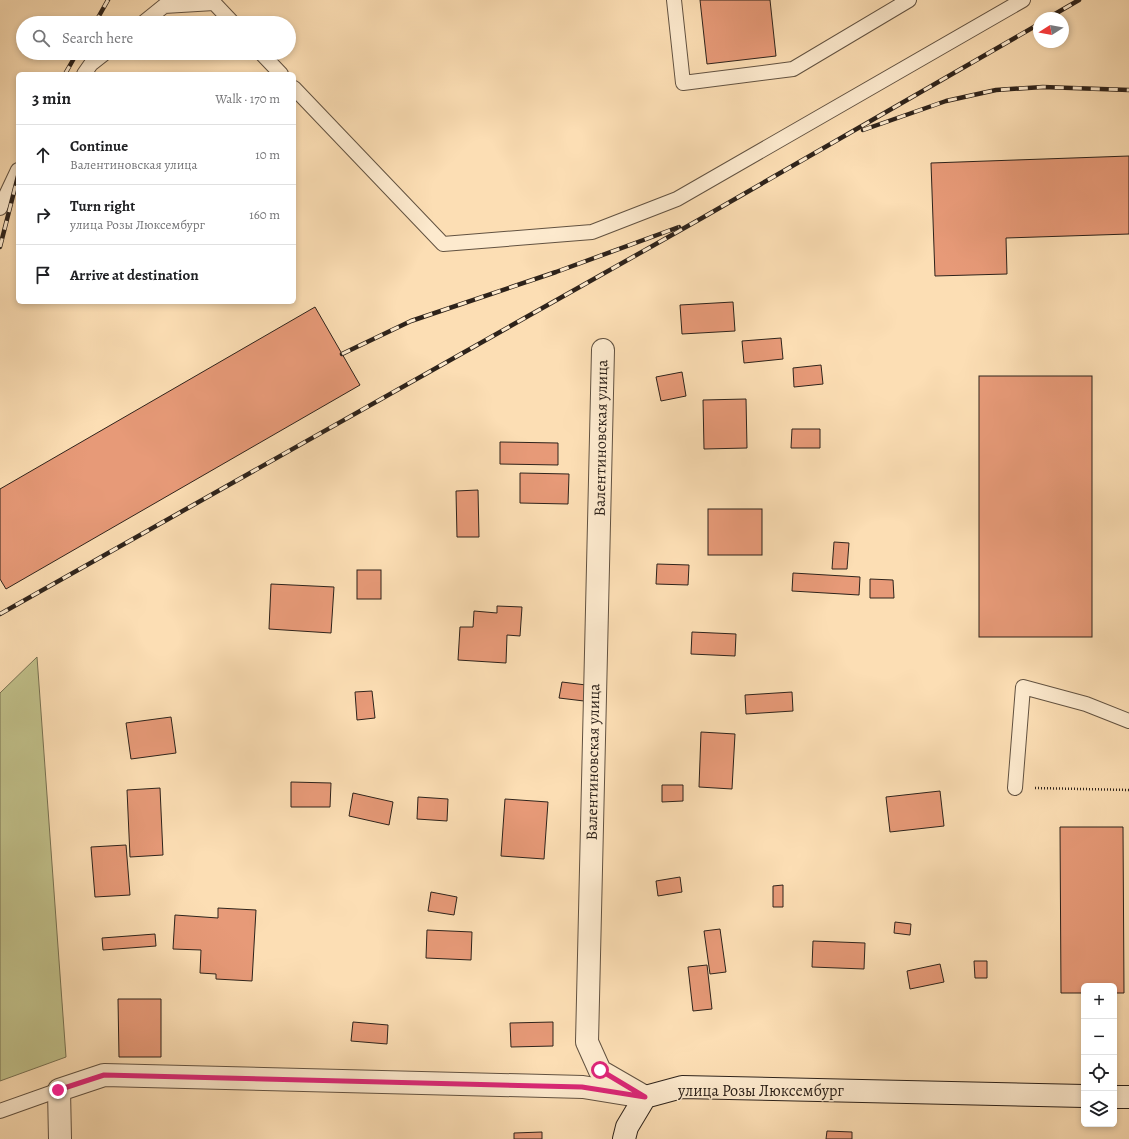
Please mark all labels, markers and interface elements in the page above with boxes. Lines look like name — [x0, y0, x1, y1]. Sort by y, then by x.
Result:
north arrow — [1033, 12, 1069, 48]
search box — [16, 16, 296, 60]
icon: search — [30, 27, 52, 49]
text: Search here — [62, 28, 133, 48]
text: 3 min — [32, 87, 71, 110]
text: Walk · 170 m — [215, 90, 280, 107]
text: Continue — [70, 136, 128, 156]
icon: ahead — [32, 144, 54, 166]
text: 10 m — [255, 146, 280, 163]
text: Валентиновская улица — [70, 156, 198, 173]
text: Turn right — [70, 196, 135, 216]
icon: right — [32, 204, 54, 226]
text: 160 m — [249, 206, 280, 223]
text: улица Розы Люксембург — [70, 216, 205, 233]
icon: arrive — [32, 264, 54, 286]
text: Arrive at destination — [70, 265, 199, 285]
street label: Валентиновская улица — [589, 359, 613, 517]
street label: Валентиновская улица — [581, 683, 605, 841]
map controls — [1081, 983, 1117, 1127]
button: + — [1081, 983, 1117, 1019]
button: − — [1081, 1019, 1117, 1055]
button: locate — [1081, 1055, 1117, 1091]
route start — [591, 1061, 609, 1079]
street label: улица Розы Люксембург — [677, 1080, 844, 1102]
route end — [49, 1081, 67, 1099]
button: layers — [1081, 1091, 1117, 1127]

